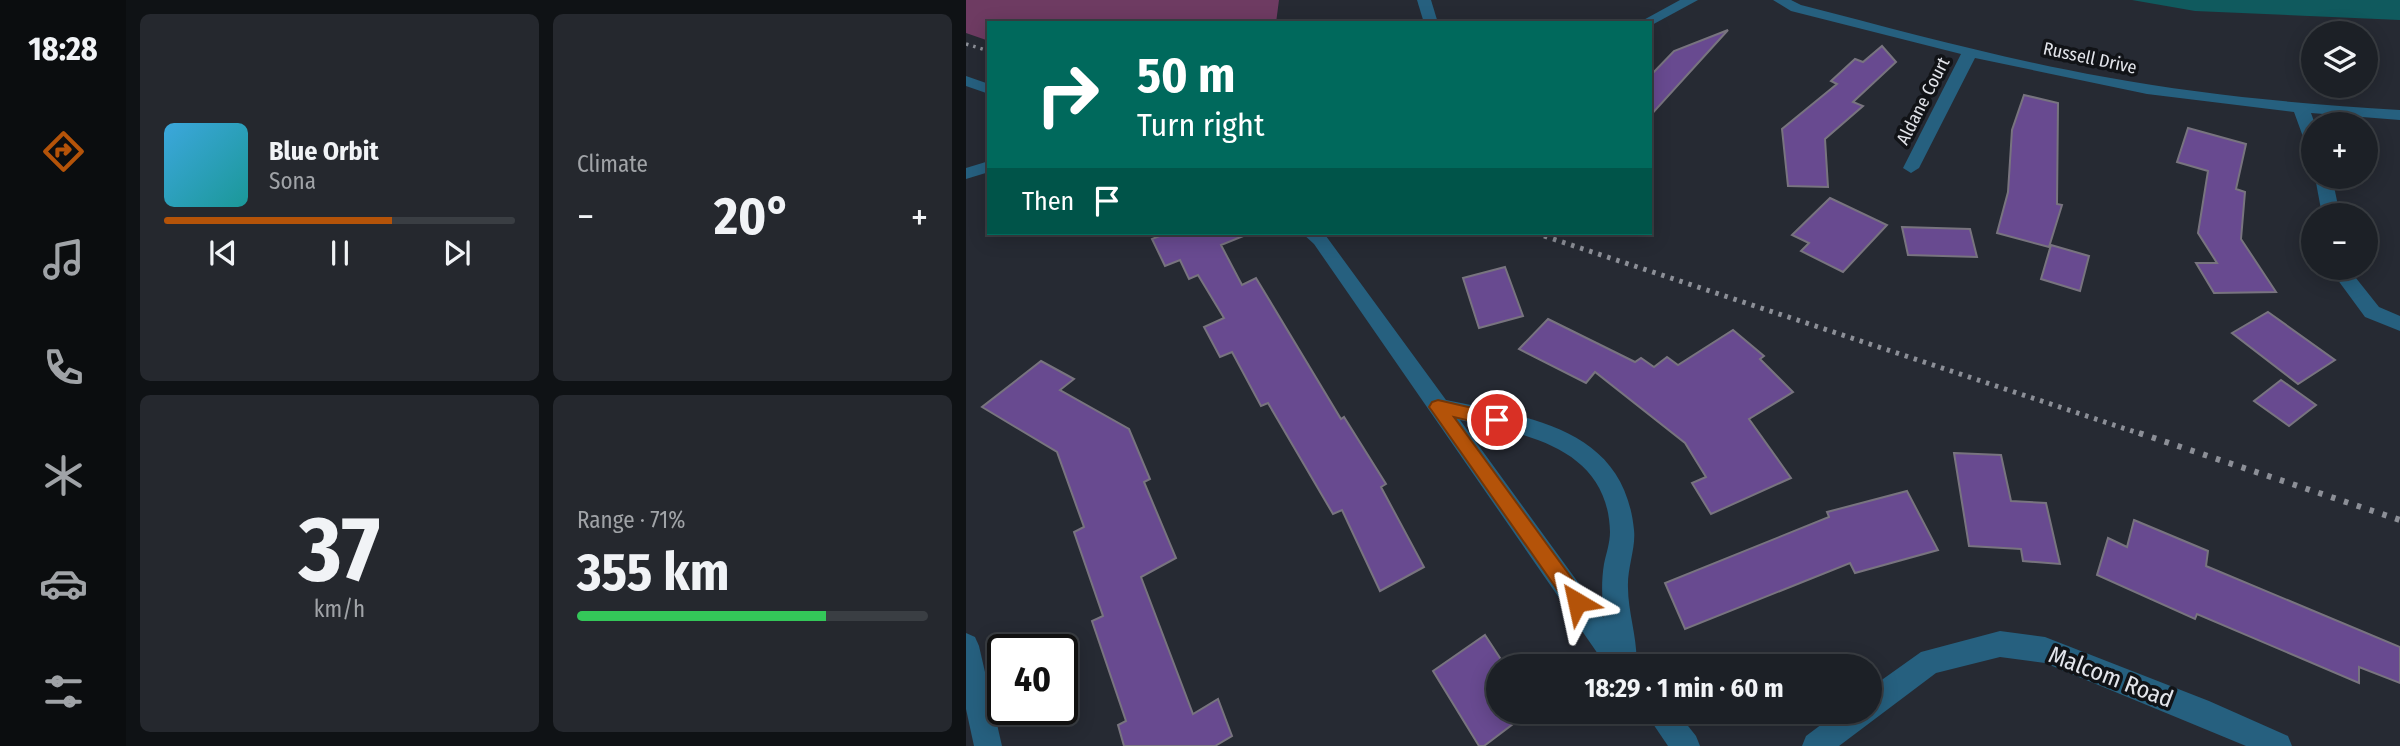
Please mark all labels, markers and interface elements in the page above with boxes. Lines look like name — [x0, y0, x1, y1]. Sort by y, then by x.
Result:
map controls — [2301, 21, 2378, 280]
button: layers — [2301, 21, 2378, 98]
text: 18:28 — [28, 30, 98, 68]
street label: Russell Drive — [2041, 37, 2139, 79]
text: 50 m — [1137, 46, 1235, 105]
icon: right — [1022, 49, 1113, 140]
street label: Aldane Court — [1892, 54, 1954, 148]
text: Turn right — [1137, 106, 1264, 144]
button: + — [2301, 112, 2378, 189]
icon: directions — [39, 127, 88, 176]
text: Blue Orbit — [269, 136, 379, 167]
text: Climate — [577, 150, 648, 178]
text: Sona — [269, 167, 316, 195]
icon: arrive — [1088, 182, 1126, 220]
text: 20° — [714, 185, 791, 248]
text: Then — [1022, 186, 1074, 217]
text: − — [577, 194, 594, 240]
text: + — [911, 194, 928, 240]
button: − — [2301, 203, 2378, 280]
icon: previous — [204, 234, 242, 272]
icon: pause — [321, 234, 359, 272]
icon: next — [438, 234, 476, 272]
icon: music — [39, 235, 88, 284]
icon: phone — [39, 343, 88, 392]
pin — [1467, 390, 1527, 450]
icon: arrive — [1478, 401, 1516, 439]
icon: climate — [39, 451, 88, 500]
text: 37 — [299, 495, 380, 604]
text: Range · 71% — [577, 506, 685, 534]
text: 355 km — [577, 541, 729, 604]
icon: car — [39, 559, 88, 608]
position arrow — [1540, 565, 1614, 639]
text: km/h — [314, 595, 365, 623]
speed limit sign: 40 — [987, 634, 1078, 725]
street label: Malcom Road — [2045, 640, 2177, 714]
icon: filters — [39, 667, 88, 716]
text: 18:29 · 1 min · 60 m — [1584, 673, 1784, 704]

